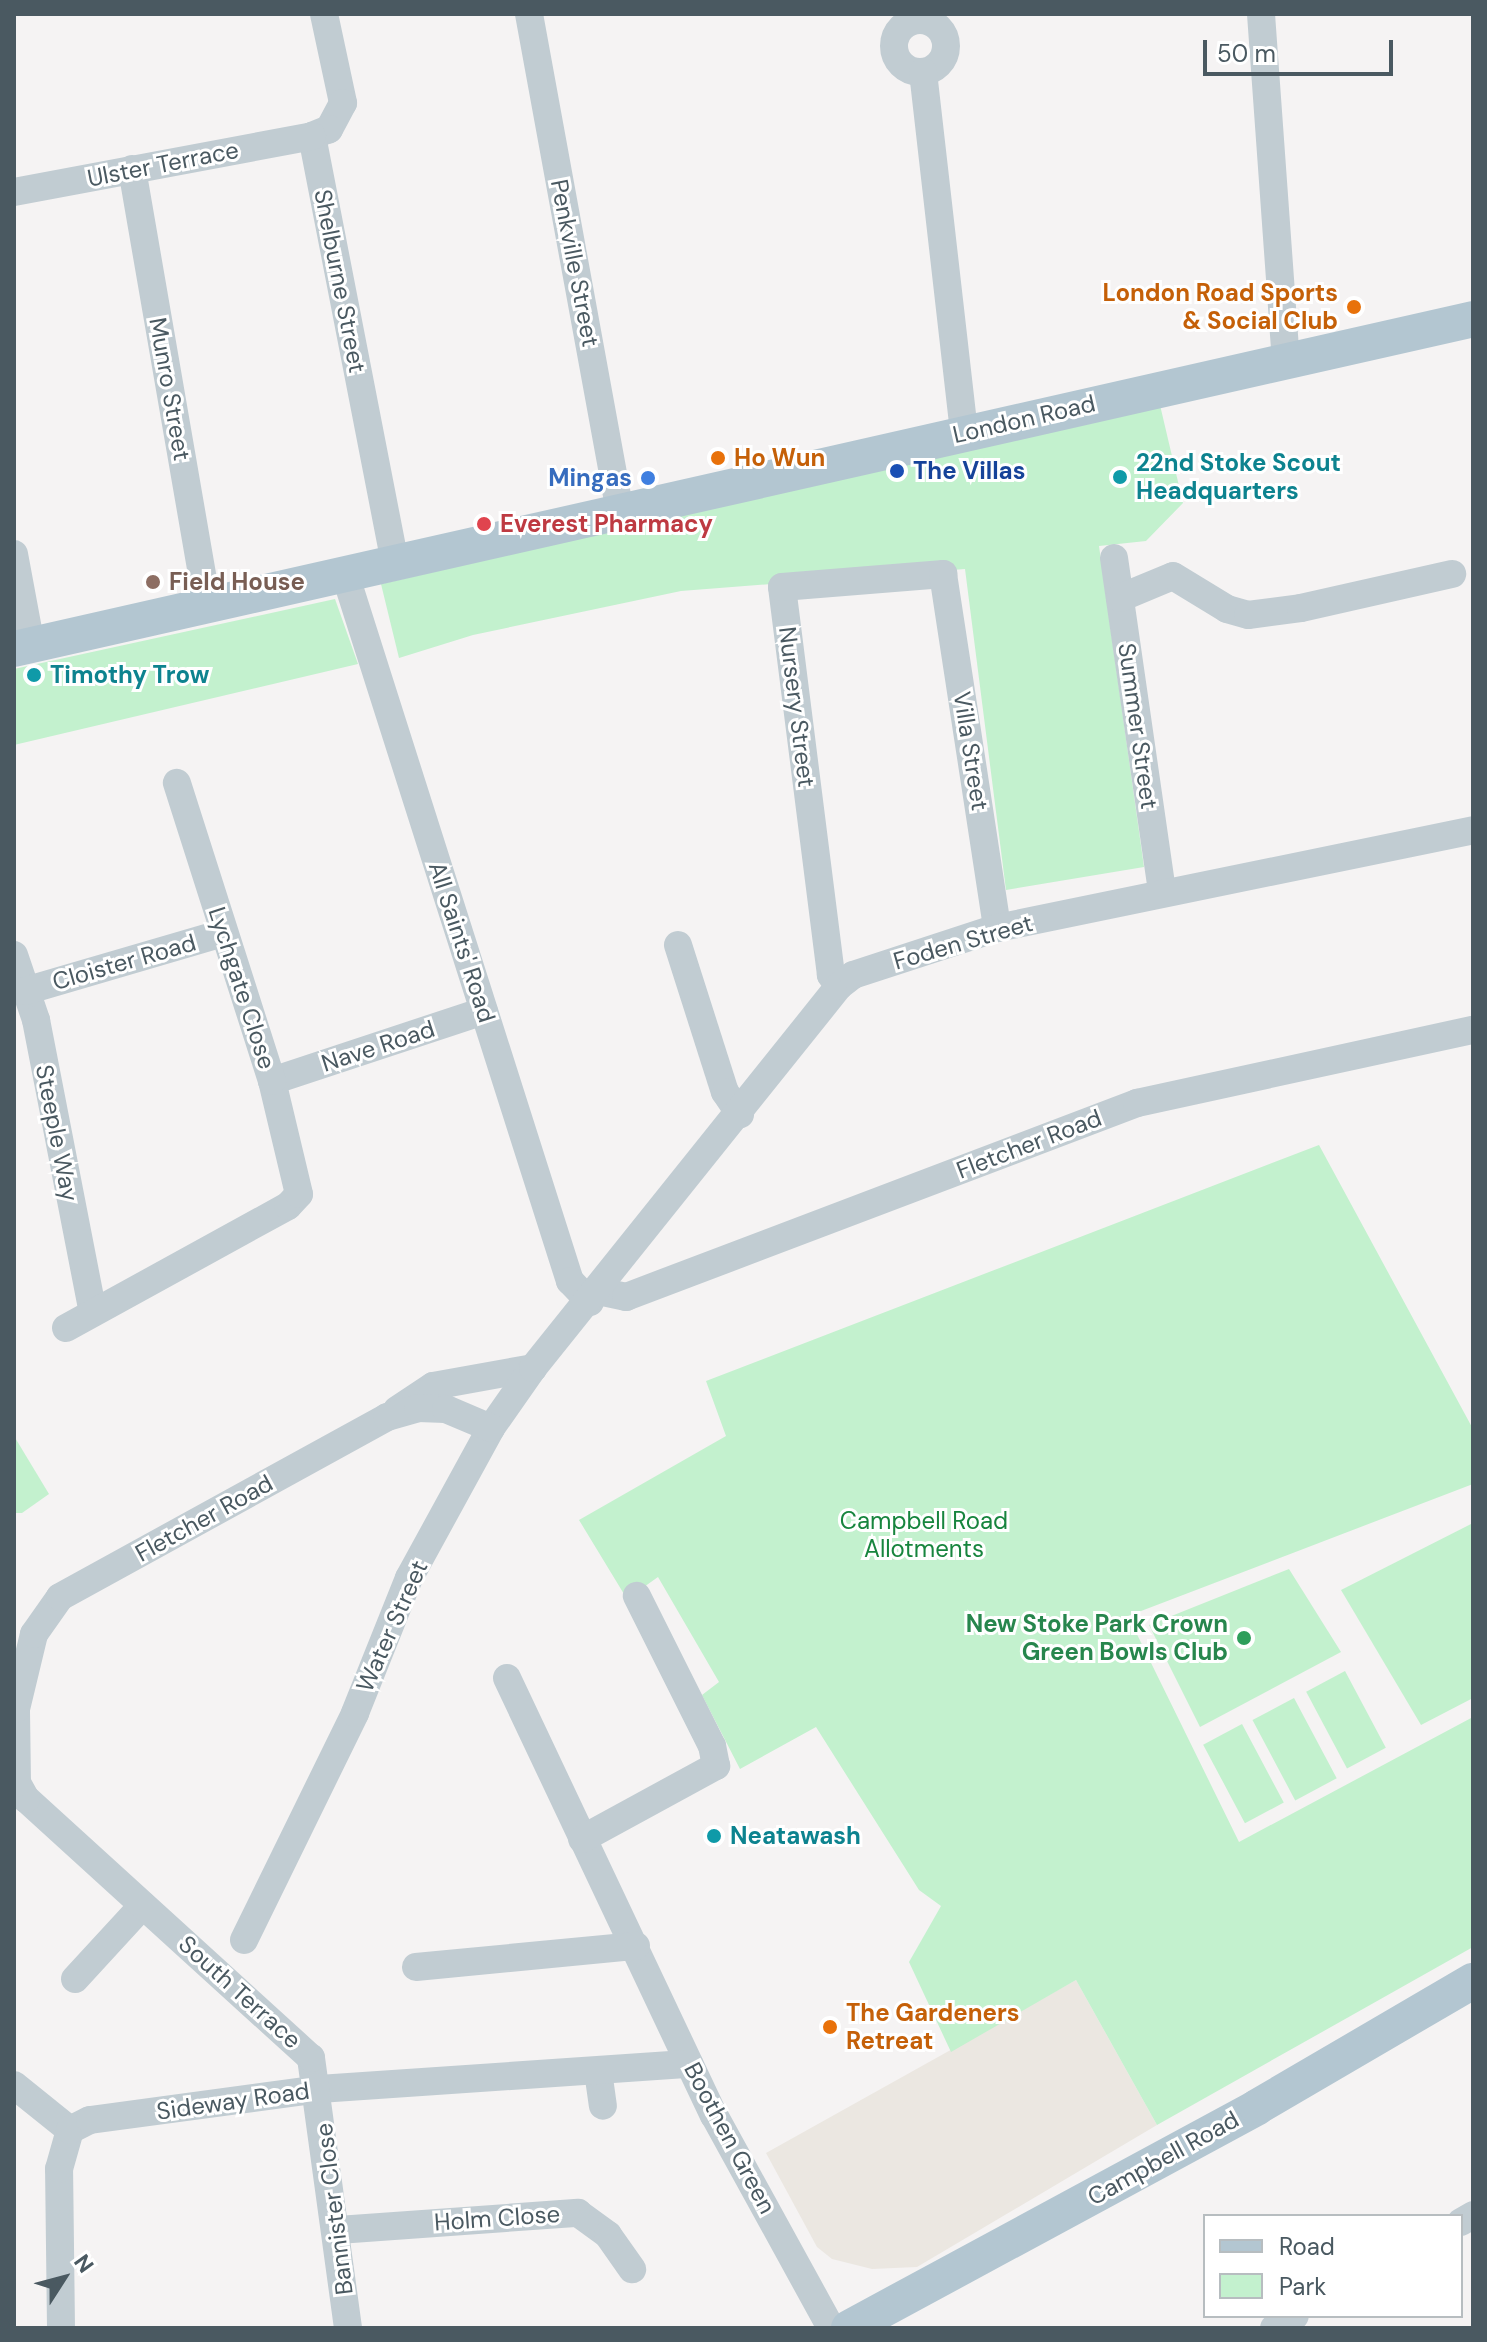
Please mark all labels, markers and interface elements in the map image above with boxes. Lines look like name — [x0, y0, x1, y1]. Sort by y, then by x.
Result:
scale bar — [1207, 24, 1397, 74]
text: 50 m — [1217, 38, 1276, 69]
street label: Ulster Terrace — [85, 135, 241, 193]
street label: Penkville Street — [545, 177, 605, 349]
street label: Shelburne Street — [308, 187, 372, 375]
place label: London Road Sports & Social Club — [1103, 279, 1338, 335]
marker: London Road Sports & Social Club — [1345, 298, 1363, 316]
street label: Munro Street — [143, 315, 197, 463]
street label: London Road — [950, 389, 1098, 449]
place label: Ho Wun — [734, 444, 825, 472]
marker: Ho Wun — [709, 449, 727, 467]
place label: 22nd Stoke Scout Headquarters — [1136, 449, 1341, 505]
place label: The Villas — [913, 457, 1025, 485]
marker: The Villas — [888, 462, 906, 480]
place label: Mingas — [548, 464, 632, 492]
marker: 22nd Stoke Scout Headquarters — [1111, 468, 1129, 486]
marker: Mingas — [639, 469, 657, 487]
place label: Everest Pharmacy — [500, 510, 713, 538]
marker: Everest Pharmacy — [475, 515, 493, 533]
place label: Field House — [169, 568, 305, 596]
marker: Field House — [144, 573, 162, 591]
street label: Nursery Street — [773, 625, 821, 789]
street label: Summer Street — [1112, 641, 1164, 811]
place label: Timothy Trow — [50, 661, 209, 689]
marker: Timothy Trow — [25, 666, 43, 684]
street label: Villa Street — [947, 689, 995, 813]
street label: All Saints' Road — [422, 858, 502, 1026]
street label: Lychgate Close — [202, 903, 282, 1073]
street label: Foden Street — [890, 908, 1036, 976]
street label: Cloister Road — [49, 928, 199, 996]
street label: Nave Road — [318, 1014, 438, 1078]
street label: Steeple Way — [30, 1062, 84, 1204]
street label: Fletcher Road — [953, 1103, 1105, 1185]
street label: Fletcher Road — [130, 1468, 278, 1568]
park label: Campbell Road Allotments — [840, 1507, 1008, 1563]
street label: Water Street — [350, 1556, 434, 1696]
place label: New Stoke Park Crown Green Bowls Club — [966, 1610, 1228, 1666]
marker: New Stoke Park Crown Green Bowls Club — [1235, 1629, 1253, 1647]
place label: Neatawash — [730, 1822, 861, 1850]
marker: Neatawash — [705, 1827, 723, 1845]
street label: South Terrace — [173, 1930, 307, 2054]
place label: The Gardeners Retreat — [846, 1999, 1020, 2055]
marker: The Gardeners Retreat — [821, 2018, 839, 2036]
street label: Boothen Green — [678, 2057, 782, 2219]
street label: Sideway Road — [155, 2076, 311, 2126]
street label: Campbell Road — [1082, 2105, 1244, 2211]
street label: Bannister Close — [309, 2121, 359, 2297]
street label: Holm Close — [433, 2199, 561, 2237]
legend — [1203, 2214, 1463, 2318]
text: Road — [1279, 2231, 1335, 2262]
north arrow — [24, 2238, 104, 2318]
text: N — [67, 2249, 100, 2279]
text: Park — [1279, 2271, 1326, 2302]

